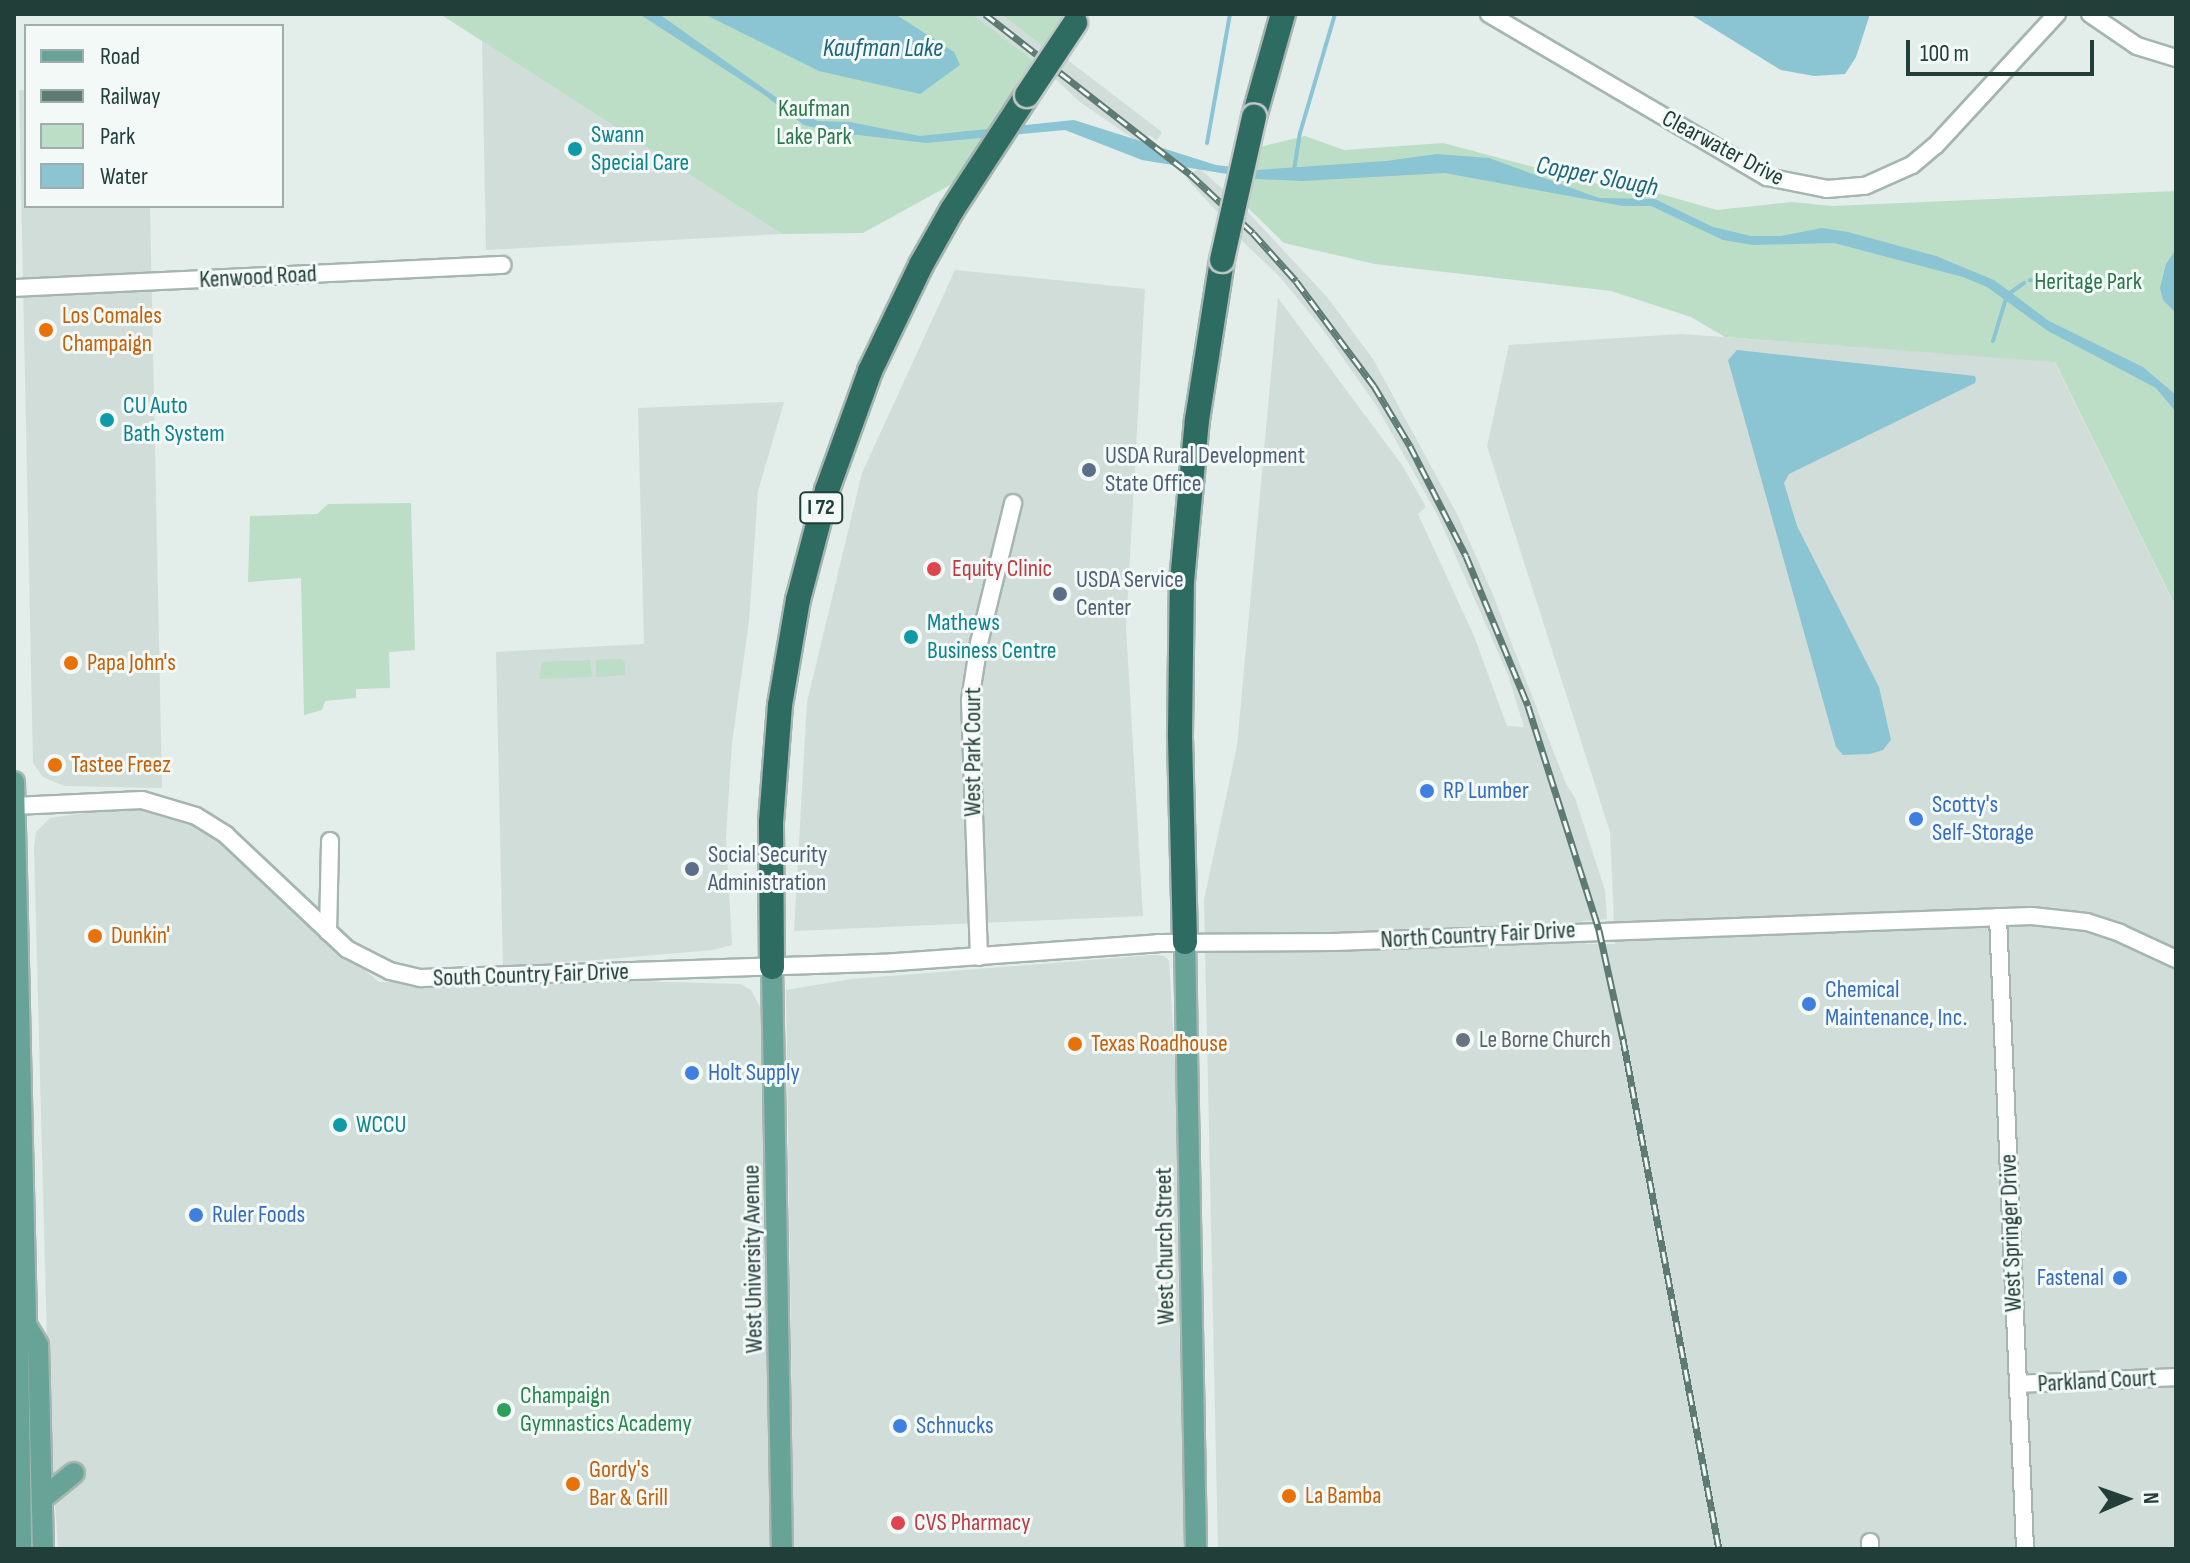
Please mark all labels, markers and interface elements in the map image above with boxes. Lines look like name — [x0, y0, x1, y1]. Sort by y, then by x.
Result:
legend — [24, 24, 284, 208]
scale bar — [1910, 24, 2098, 74]
water label: Kaufman Lake — [823, 33, 943, 65]
text: 100 m — [1920, 39, 1969, 68]
text: Road — [100, 42, 140, 71]
text: Railway — [100, 82, 160, 111]
park label: Kaufman Lake Park — [776, 95, 852, 151]
street label: Clearwater Drive — [1657, 104, 1789, 192]
place label: Swann Special Care — [591, 121, 689, 177]
text: Park — [100, 122, 135, 151]
marker: Swann Special Care — [566, 140, 584, 158]
water label: Copper Slough — [1533, 150, 1661, 204]
text: Water — [100, 162, 148, 191]
street label: Kenwood Road — [199, 260, 317, 294]
park label: Heritage Park — [2034, 268, 2142, 296]
place label: Los Comales Champaign — [62, 302, 162, 358]
marker: Los Comales Champaign — [37, 321, 55, 339]
place label: CU Auto Bath System — [123, 392, 225, 448]
marker: CU Auto Bath System — [98, 411, 116, 429]
place label: USDA Rural Development State Office — [1105, 442, 1305, 498]
marker: USDA Rural Development State Office — [1080, 461, 1098, 479]
road number: I 72 — [799, 490, 843, 526]
place label: Equity Clinic — [952, 555, 1052, 583]
marker: Equity Clinic — [923, 558, 945, 580]
place label: USDA Service Center — [1076, 566, 1184, 622]
marker: USDA Service Center — [1051, 585, 1069, 603]
place label: Mathews Business Centre — [927, 609, 1056, 665]
marker: Mathews Business Centre — [902, 628, 920, 646]
place label: Papa John's — [87, 649, 176, 677]
marker: Papa John's — [62, 654, 80, 672]
street label: West Park Court — [959, 687, 987, 817]
place label: Tastee Freez — [71, 751, 171, 779]
marker: Tastee Freez — [46, 756, 64, 774]
place label: RP Lumber — [1443, 777, 1529, 805]
marker: RP Lumber — [1418, 782, 1436, 800]
place label: Scotty's Self-Storage — [1932, 791, 2034, 847]
marker: Scotty's Self-Storage — [1907, 810, 1925, 828]
place label: Social Security Administration — [708, 841, 827, 897]
marker: Social Security Administration — [683, 860, 701, 878]
street label: North Country Fair Drive — [1380, 916, 1576, 954]
place label: Dunkin' — [111, 922, 170, 950]
marker: Dunkin' — [86, 927, 104, 945]
street label: South Country Fair Drive — [433, 957, 629, 993]
place label: Chemical Maintenance, Inc. — [1825, 976, 1967, 1032]
marker: Chemical Maintenance, Inc. — [1800, 995, 1818, 1013]
place label: Le Borne Church — [1479, 1026, 1611, 1054]
place label: Texas Roadhouse — [1091, 1030, 1228, 1058]
marker: Le Borne Church — [1454, 1031, 1472, 1049]
marker: Texas Roadhouse — [1066, 1035, 1084, 1053]
place label: Holt Supply — [708, 1059, 800, 1087]
marker: Holt Supply — [683, 1064, 701, 1082]
place label: WCCU — [356, 1111, 406, 1139]
marker: WCCU — [331, 1116, 349, 1134]
street label: West Springer Drive — [1994, 1153, 2028, 1313]
street label: West University Avenue — [737, 1164, 769, 1354]
street label: West Church Street — [1149, 1167, 1181, 1325]
place label: Ruler Foods — [212, 1201, 305, 1229]
marker: Ruler Foods — [187, 1206, 205, 1224]
place label: Fastenal — [2037, 1264, 2104, 1292]
marker: Fastenal — [2111, 1269, 2129, 1287]
street label: Parkland Court — [2037, 1364, 2157, 1398]
place label: Champaign Gymnastics Academy — [520, 1382, 692, 1438]
marker: Champaign Gymnastics Academy — [495, 1401, 513, 1419]
place label: Schnucks — [916, 1412, 993, 1440]
marker: Schnucks — [891, 1417, 909, 1435]
place label: Gordy's Bar & Grill — [589, 1456, 668, 1512]
north arrow — [2086, 1459, 2166, 1539]
marker: Gordy's Bar & Grill — [564, 1475, 582, 1493]
place label: La Bamba — [1305, 1482, 1382, 1510]
marker: La Bamba — [1280, 1487, 1298, 1505]
text: N — [2137, 1492, 2164, 1504]
place label: CVS Pharmacy — [914, 1509, 1031, 1537]
marker: CVS Pharmacy — [889, 1514, 907, 1532]

